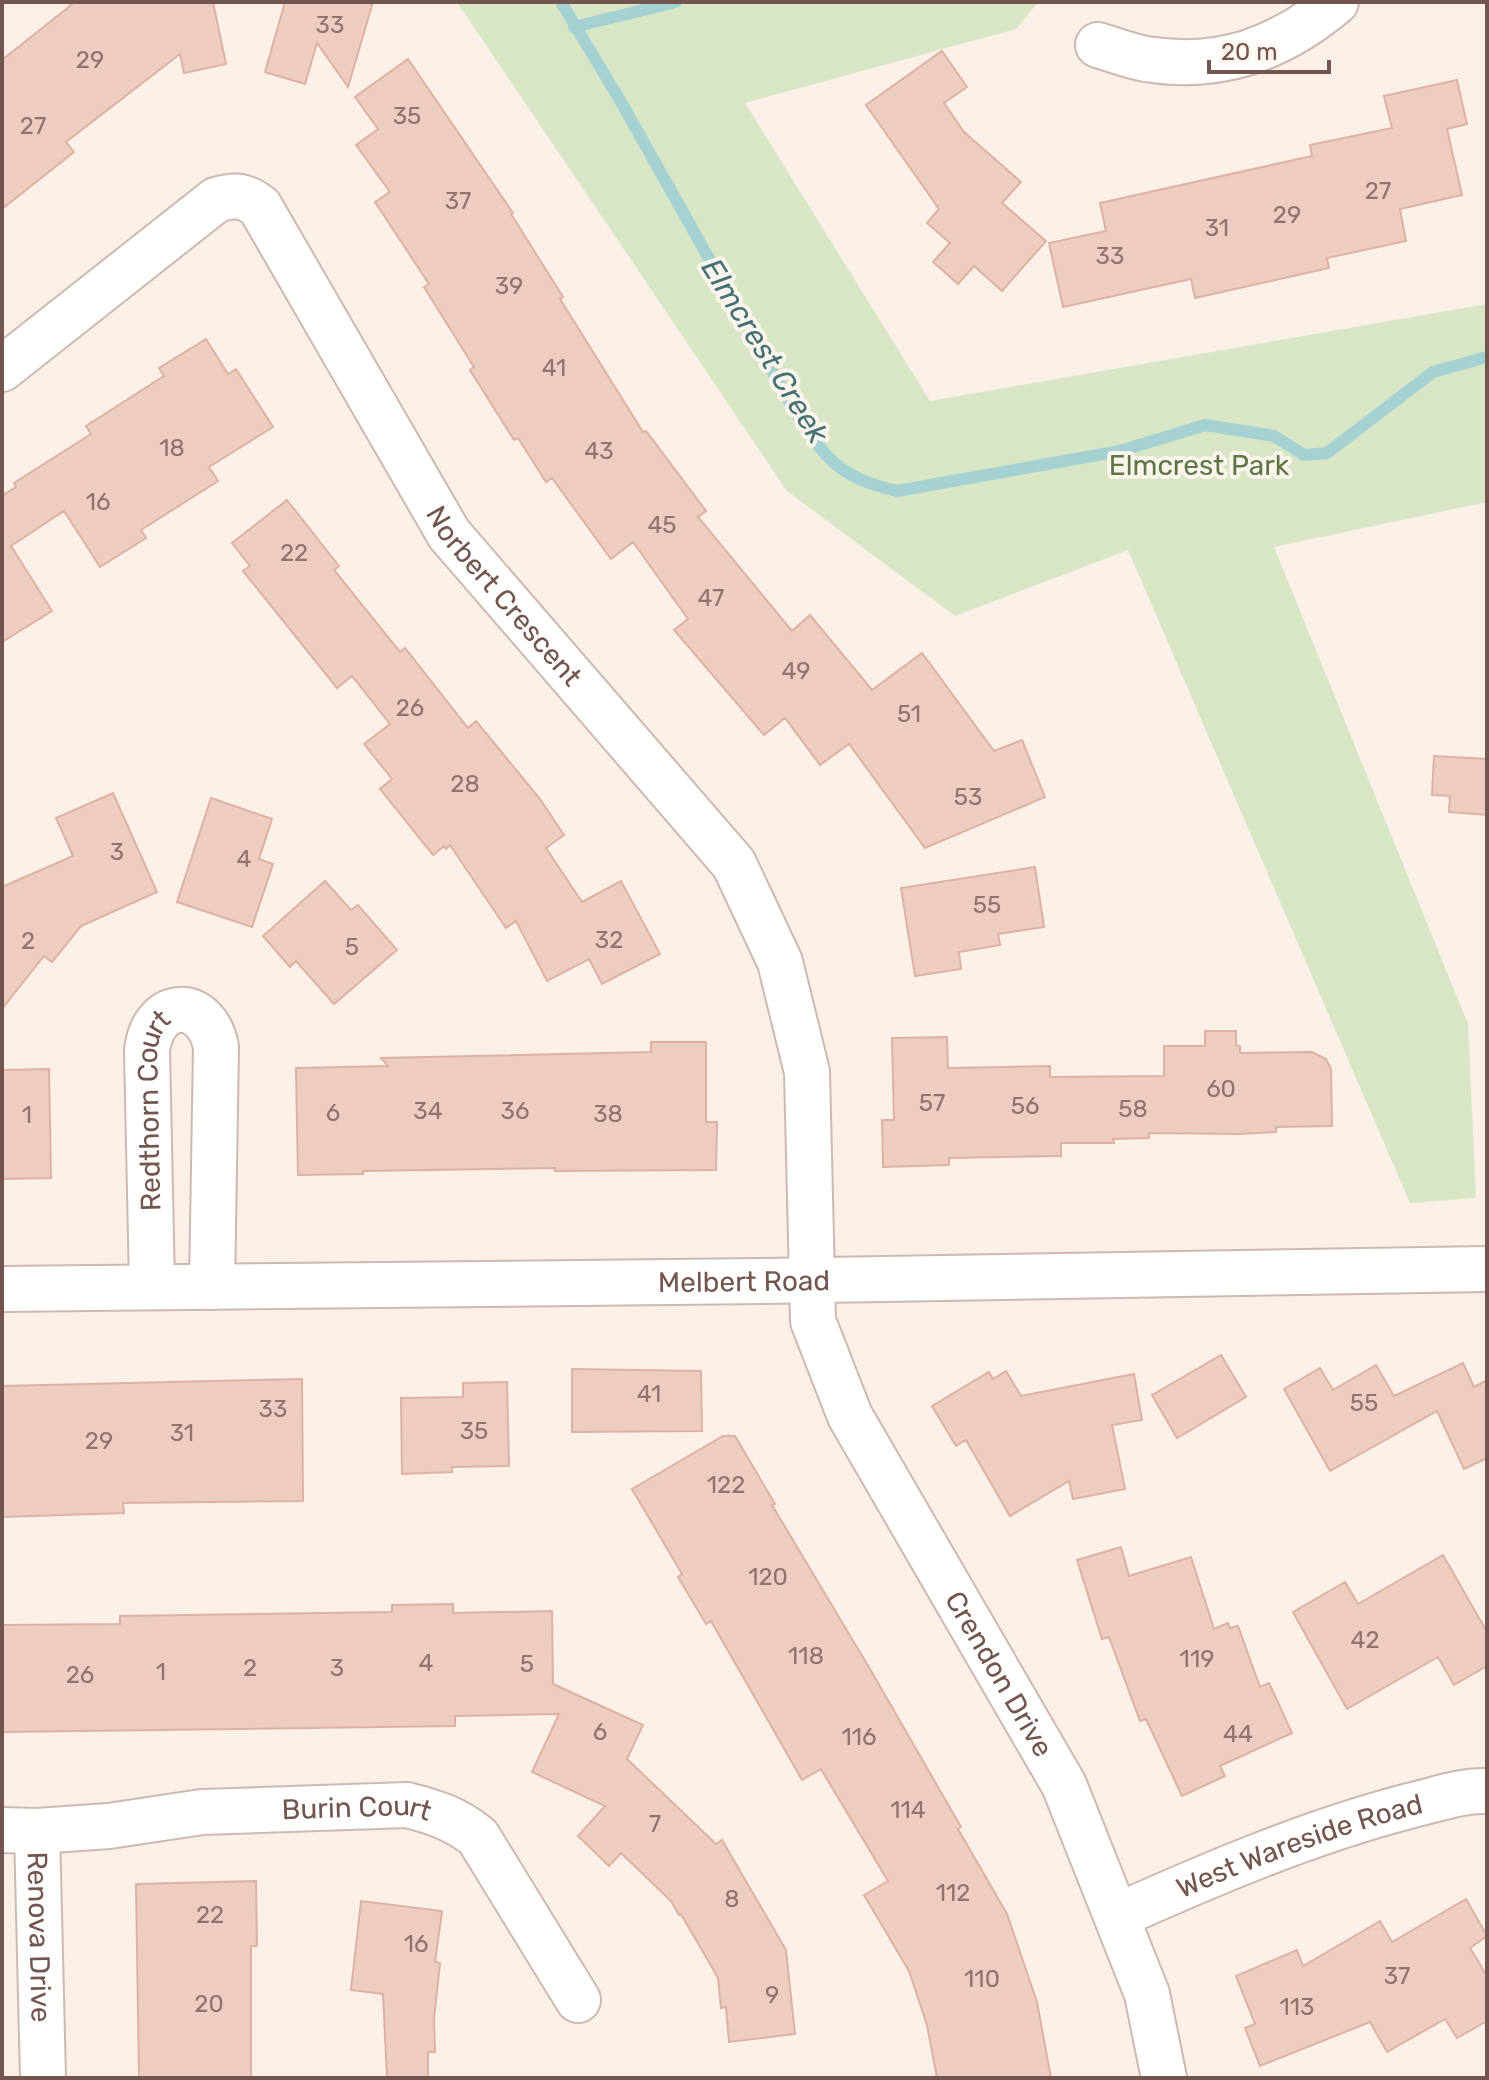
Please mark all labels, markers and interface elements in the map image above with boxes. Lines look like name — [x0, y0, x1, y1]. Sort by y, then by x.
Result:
house number: 33 — [316, 11, 344, 39]
scale bar — [1209, 24, 1329, 74]
text: 20 m — [1221, 38, 1278, 66]
house number: 29 — [76, 46, 104, 74]
house number: 35 — [393, 102, 421, 130]
house number: 27 — [20, 112, 46, 140]
house number: 27 — [1365, 177, 1391, 205]
house number: 37 — [445, 187, 471, 215]
house number: 29 — [1273, 201, 1301, 229]
house number: 31 — [1205, 214, 1229, 242]
house number: 33 — [1096, 242, 1124, 270]
water label: Elmcrest Creek — [694, 252, 836, 450]
house number: 39 — [495, 272, 523, 300]
house number: 41 — [542, 354, 566, 382]
house number: 18 — [159, 434, 185, 462]
house number: 43 — [584, 437, 614, 465]
park label: Elmcrest Park — [1109, 449, 1290, 482]
house number: 16 — [86, 488, 110, 516]
street label: Norbert Crescent — [420, 500, 589, 692]
house number: 45 — [647, 511, 677, 539]
house number: 22 — [280, 539, 308, 567]
house number: 47 — [698, 584, 724, 612]
house number: 49 — [782, 657, 810, 685]
house number: 26 — [396, 694, 424, 722]
house number: 51 — [897, 700, 921, 728]
house number: 28 — [450, 770, 480, 798]
house number: 53 — [954, 783, 982, 811]
house number: 3 — [110, 838, 124, 866]
house number: 4 — [237, 845, 252, 873]
house number: 55 — [973, 891, 1001, 919]
house number: 32 — [595, 926, 623, 954]
house number: 2 — [21, 927, 35, 955]
house number: 5 — [345, 933, 359, 961]
street label: Redthorn Court — [130, 1002, 177, 1212]
house number: 60 — [1206, 1075, 1236, 1103]
house number: 57 — [919, 1089, 945, 1117]
house number: 56 — [1011, 1092, 1039, 1120]
house number: 58 — [1118, 1095, 1148, 1123]
house number: 34 — [413, 1097, 443, 1125]
house number: 36 — [501, 1097, 529, 1125]
house number: 6 — [326, 1099, 340, 1127]
house number: 38 — [593, 1100, 623, 1128]
house number: 1 — [22, 1101, 32, 1129]
street label: Melbert Road — [658, 1263, 830, 1299]
house number: 41 — [637, 1380, 661, 1408]
house number: 55 — [1350, 1389, 1378, 1417]
house number: 33 — [259, 1395, 287, 1423]
house number: 35 — [460, 1417, 488, 1445]
house number: 31 — [170, 1419, 194, 1447]
house number: 29 — [85, 1427, 113, 1455]
house number: 122 — [707, 1471, 745, 1499]
house number: 120 — [748, 1563, 788, 1591]
street label: Crendon Drive — [939, 1585, 1060, 1762]
house number: 42 — [1351, 1626, 1380, 1654]
house number: 118 — [788, 1642, 824, 1670]
house number: 119 — [1180, 1645, 1214, 1673]
house number: 4 — [419, 1649, 434, 1677]
house number: 5 — [520, 1650, 534, 1678]
house number: 2 — [243, 1654, 257, 1682]
house number: 3 — [330, 1654, 344, 1682]
house number: 1 — [156, 1658, 166, 1686]
house number: 26 — [66, 1661, 94, 1689]
house number: 6 — [593, 1718, 607, 1746]
house number: 44 — [1223, 1720, 1253, 1748]
house number: 116 — [841, 1723, 877, 1751]
street label: West Wareside Road — [1171, 1787, 1426, 1904]
street label: Burin Court — [281, 1788, 436, 1827]
house number: 114 — [890, 1796, 926, 1824]
house number: 7 — [649, 1810, 661, 1838]
street label: Renova Drive — [21, 1851, 58, 2023]
house number: 112 — [936, 1879, 970, 1907]
house number: 8 — [724, 1885, 740, 1913]
house number: 22 — [196, 1901, 224, 1929]
house number: 16 — [404, 1930, 428, 1958]
house number: 37 — [1384, 1962, 1410, 1990]
house number: 110 — [964, 1965, 1000, 1993]
house number: 9 — [765, 1981, 779, 2009]
house number: 20 — [194, 1990, 224, 2018]
house number: 113 — [1280, 1993, 1314, 2021]

